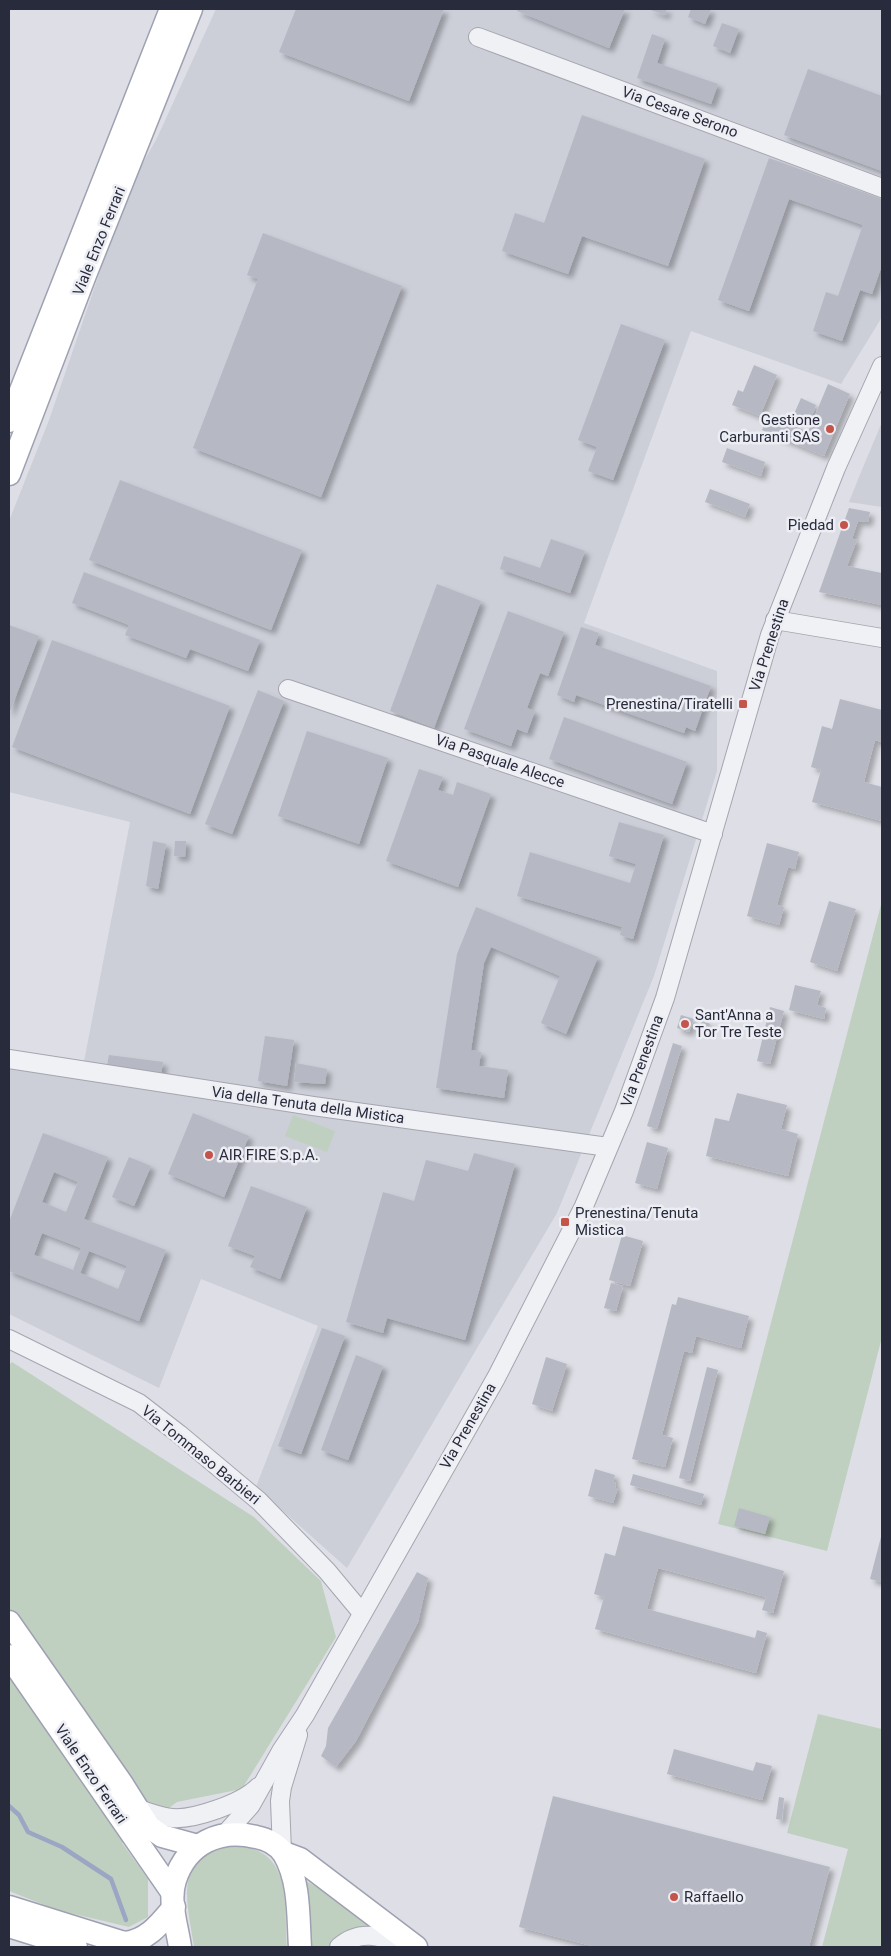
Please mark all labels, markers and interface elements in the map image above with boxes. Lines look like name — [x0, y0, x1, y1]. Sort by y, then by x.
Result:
street label: Via Cesare Serono — [619, 83, 741, 141]
street label: Viale Enzo Ferrari — [69, 184, 129, 298]
place label: Gestione Carburanti SAS — [719, 411, 820, 446]
marker: Gestione Carburanti SAS — [824, 423, 836, 435]
place label: Piedad — [788, 516, 834, 534]
marker: Piedad — [838, 519, 850, 531]
street label: Via Prenestina — [746, 596, 792, 694]
place label: Prenestina/Tiratelli — [606, 695, 733, 713]
marker: Prenestina/Tiratelli — [737, 698, 749, 710]
street label: Via Pasquale Alecce — [433, 730, 567, 792]
place label: Sant'Anna a Tor Tre Teste — [695, 1006, 782, 1041]
street label: Via Prenestina — [617, 1013, 667, 1109]
marker: Sant'Anna a Tor Tre Teste — [679, 1018, 691, 1030]
street label: Via della Tenuta della Mistica — [210, 1083, 406, 1127]
place label: AIR FIRE S.p.A. — [219, 1146, 319, 1164]
marker: AIR FIRE S.p.A. — [203, 1149, 215, 1161]
place label: Prenestina/Tenuta Mistica — [575, 1204, 698, 1239]
marker: Prenestina/Tenuta Mistica — [559, 1216, 571, 1228]
street label: Via Prenestina — [436, 1380, 500, 1472]
street label: Via Tommaso Barbieri — [138, 1402, 264, 1508]
street label: Viale Enzo Ferrari — [51, 1721, 131, 1827]
place label: Raffaello — [684, 1888, 744, 1906]
marker: Raffaello — [668, 1891, 680, 1903]

